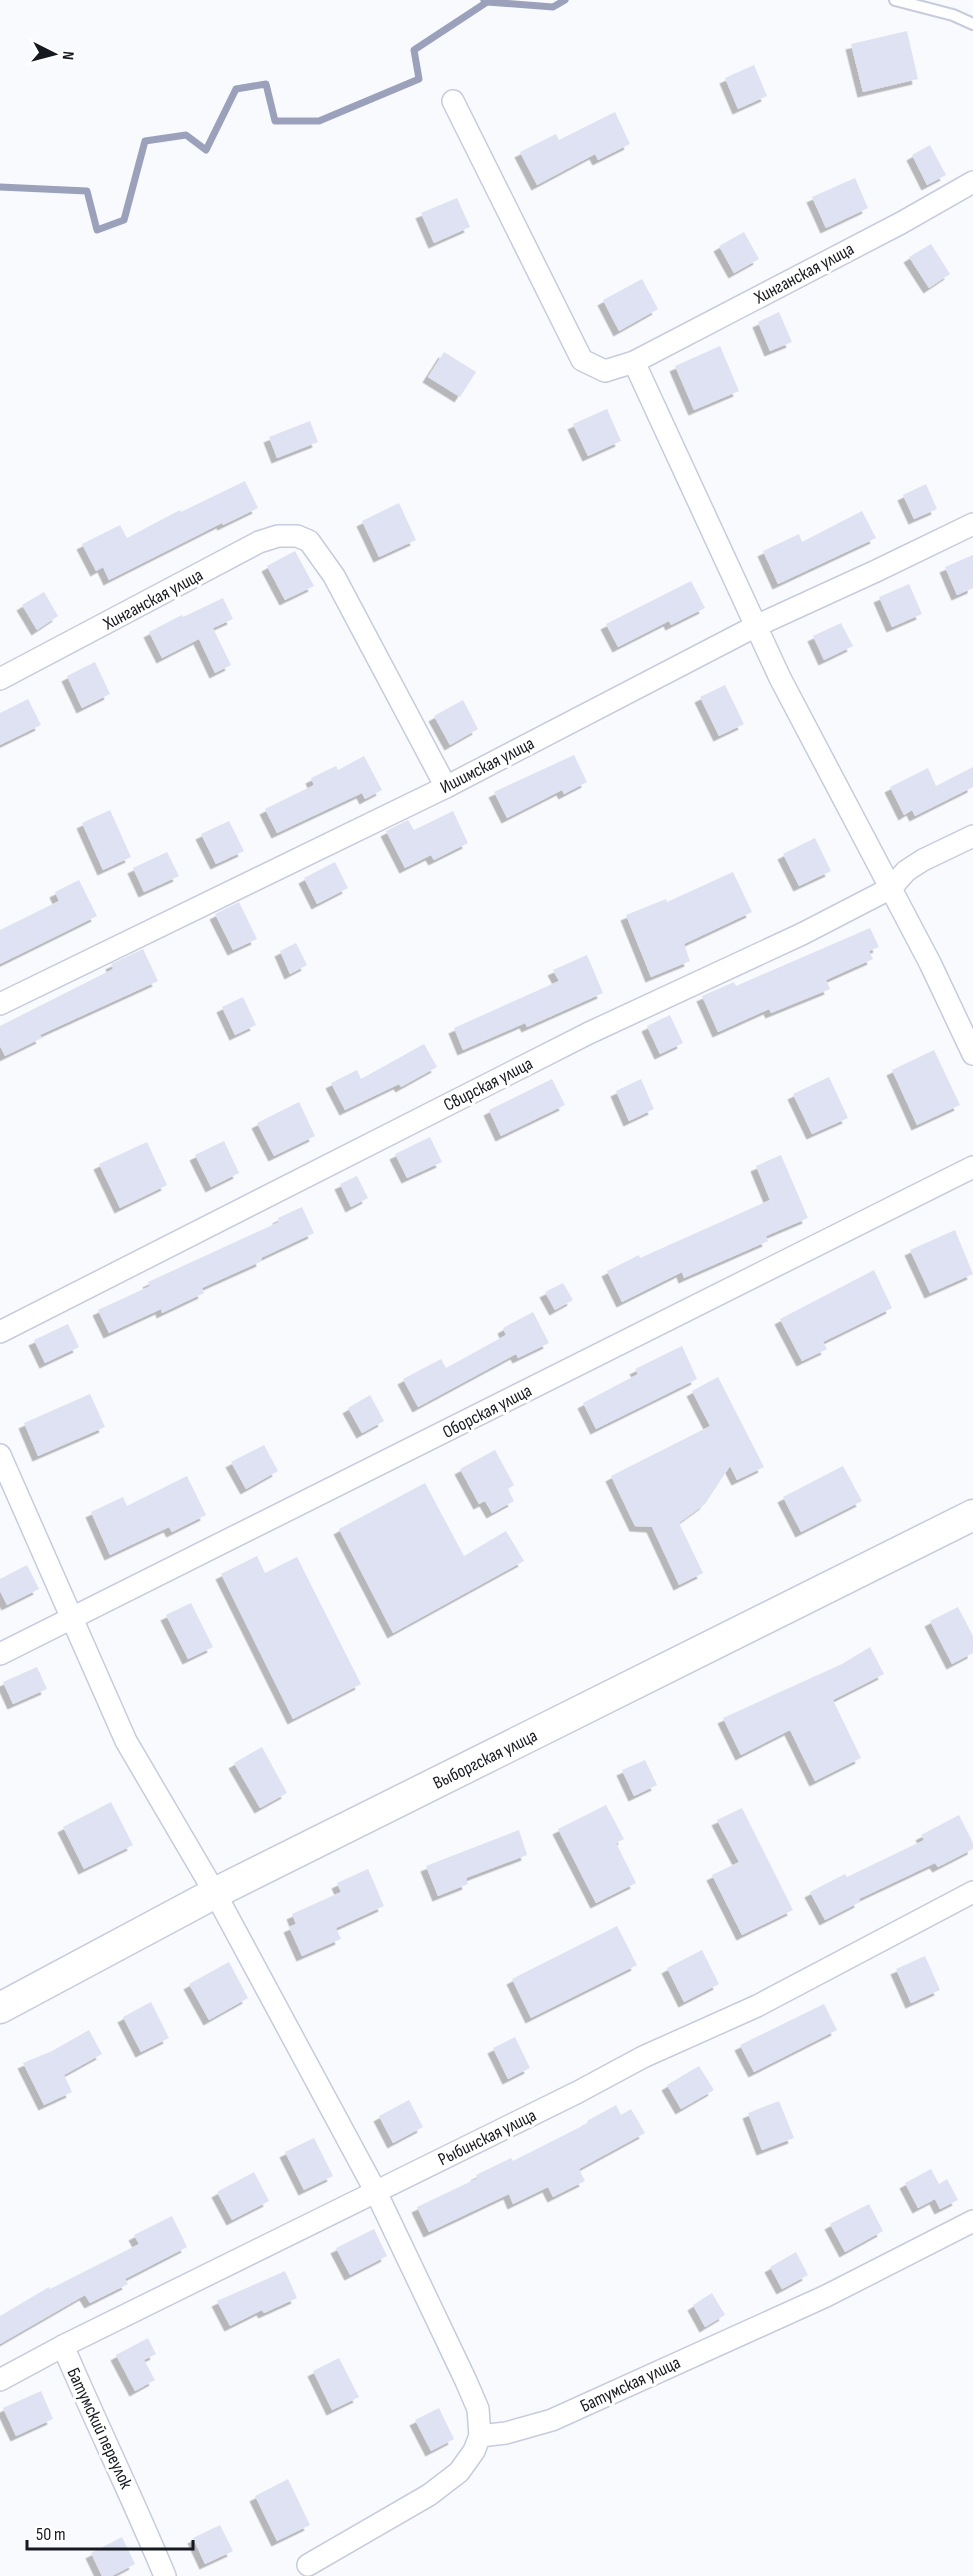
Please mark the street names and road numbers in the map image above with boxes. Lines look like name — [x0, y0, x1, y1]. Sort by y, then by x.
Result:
street label: Хинганская улица — [750, 238, 858, 309]
street label: Хинганская улица — [99, 564, 207, 635]
street label: Ишимская улица — [437, 733, 538, 798]
street label: Свирская улица — [440, 1053, 536, 1116]
street label: Оборская улица — [439, 1380, 535, 1443]
street label: Выборгская улица — [430, 1725, 541, 1794]
street label: Рыбинская улица — [435, 2105, 540, 2170]
street label: Батумская улица — [577, 2352, 684, 2417]
street label: Батумский переулок — [62, 2364, 137, 2492]

